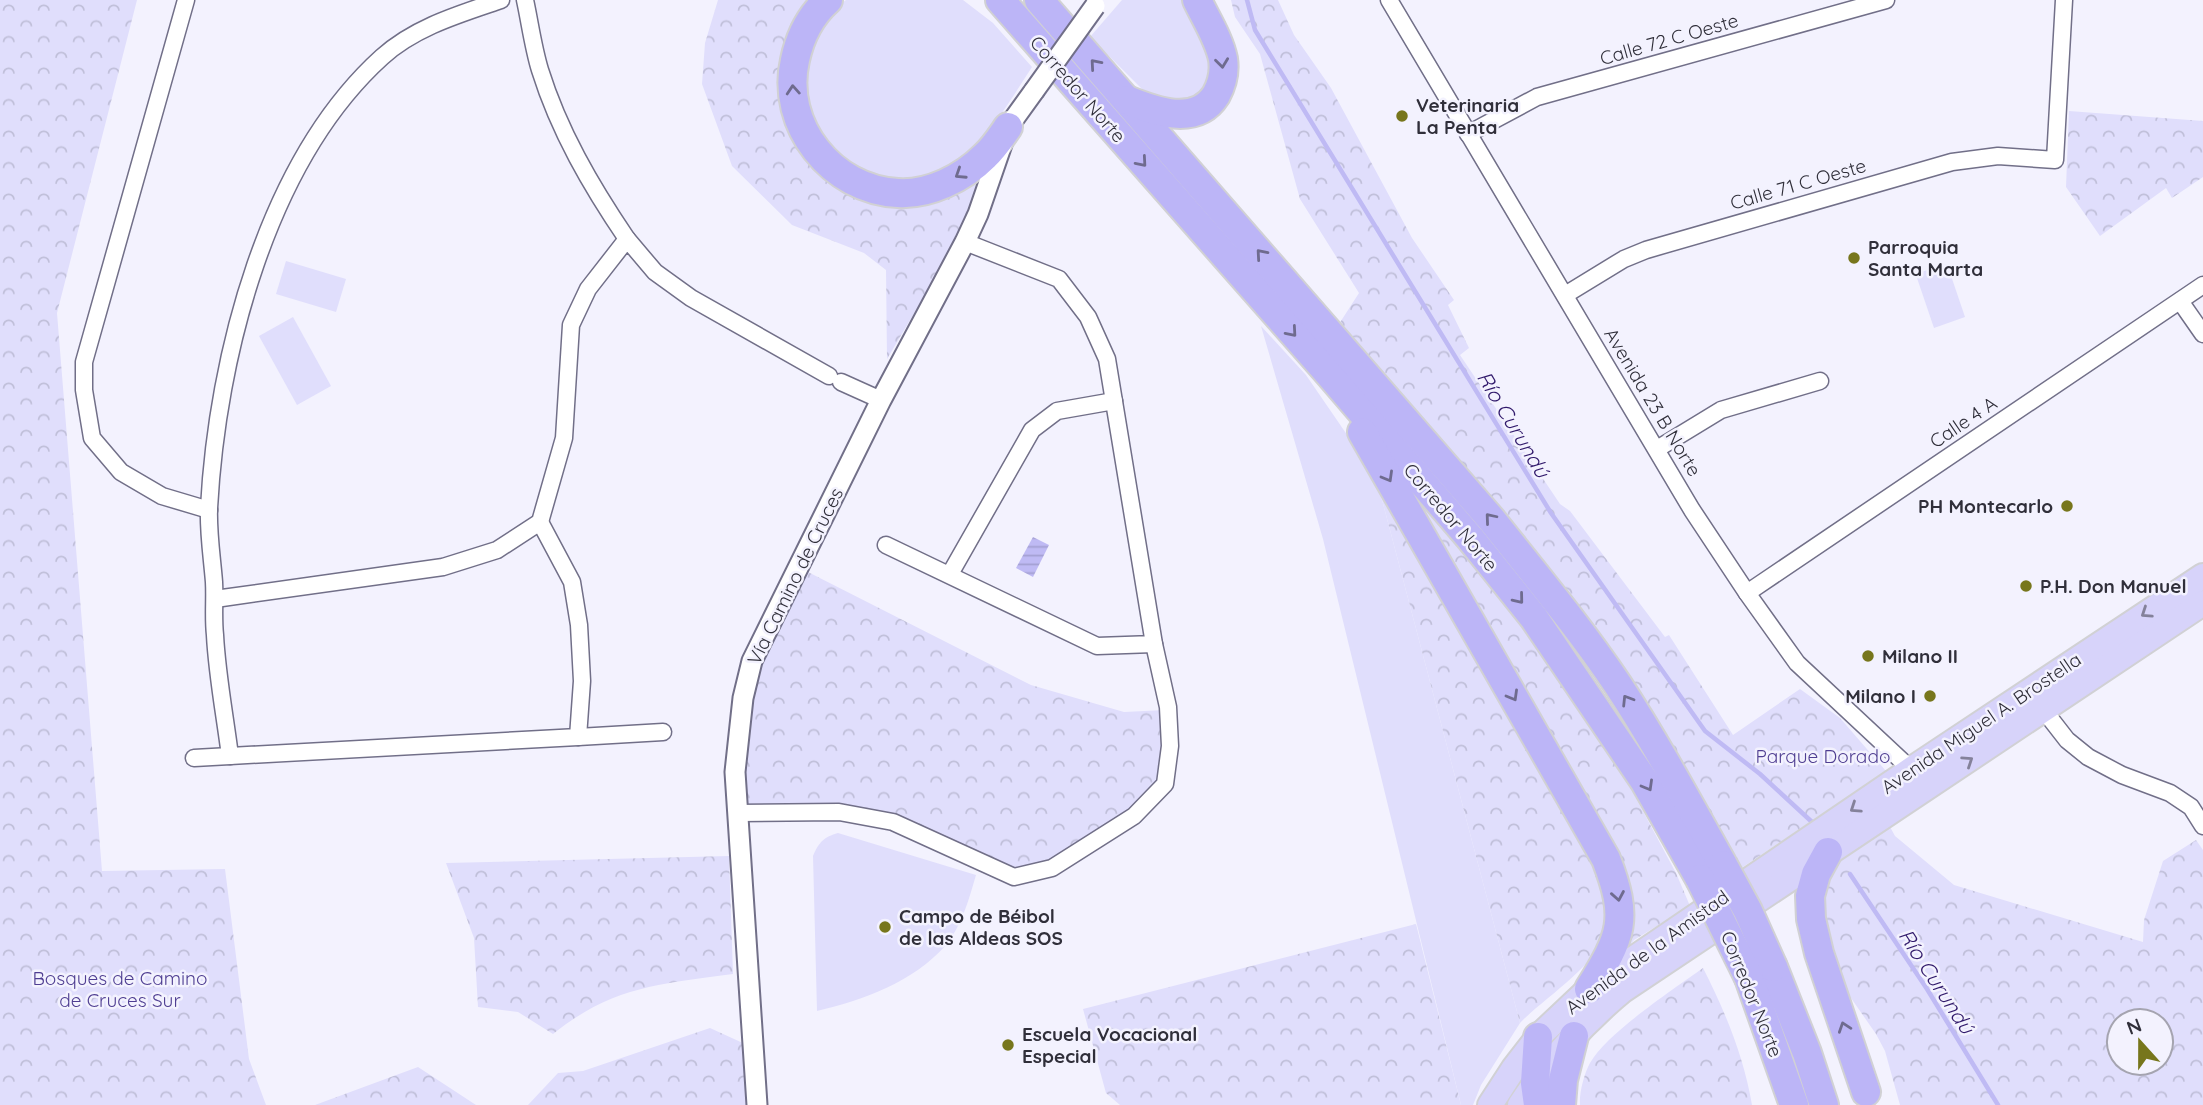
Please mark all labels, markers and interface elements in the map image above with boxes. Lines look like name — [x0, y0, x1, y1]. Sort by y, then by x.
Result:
street label: Calle 72 C Oeste — [1597, 8, 1741, 70]
street label: Corredor Norte — [1025, 31, 1131, 147]
one-way arrow — [1214, 58, 1229, 69]
one-way arrow — [1091, 59, 1103, 72]
one-way arrow — [786, 84, 801, 95]
place label: Veterinaria La Penta — [1416, 93, 1519, 139]
marker: Veterinaria La Penta — [1394, 108, 1410, 124]
one-way arrow — [1134, 153, 1146, 166]
street label: Calle 71 C Oeste — [1727, 153, 1869, 215]
one-way arrow — [955, 166, 968, 179]
place label: Parroquia Santa Marta — [1868, 235, 1983, 281]
one-way arrow — [1257, 249, 1269, 262]
marker: Parroquia Santa Marta — [1846, 250, 1862, 266]
one-way arrow — [1284, 324, 1296, 337]
street label: Avenida 23 B Norte — [1599, 324, 1707, 480]
water label: Río Curundú — [1472, 366, 1557, 483]
street label: Calle 4 A — [1925, 391, 2001, 453]
street label: Corredor Norte — [1399, 458, 1503, 576]
one-way arrow — [1380, 469, 1393, 482]
street label: Vía Camino de Cruces — [742, 484, 848, 668]
place label: PH Montecarlo — [1918, 494, 2053, 518]
marker: PH Montecarlo — [2059, 498, 2075, 514]
one-way arrow — [1486, 514, 1498, 527]
place label: P.H. Don Manuel — [2040, 574, 2187, 598]
marker: P.H. Don Manuel — [2018, 578, 2034, 594]
one-way arrow — [1511, 590, 1523, 603]
one-way arrow — [2141, 605, 2154, 617]
place label: Milano II — [1882, 644, 1958, 668]
street label: Avenida Miguel A. Brostella — [1876, 647, 2086, 799]
marker: Milano II — [1860, 648, 1876, 664]
place label: Milano I — [1845, 684, 1916, 708]
one-way arrow — [1505, 688, 1518, 701]
marker: Milano I — [1922, 688, 1938, 704]
one-way arrow — [1622, 695, 1635, 708]
park label: Parque Dorado — [1756, 744, 1890, 768]
one-way arrow — [1960, 757, 1973, 770]
one-way arrow — [1639, 779, 1652, 792]
one-way arrow — [1850, 800, 1863, 812]
street label: Avenida de la Amistad — [1561, 885, 1733, 1019]
one-way arrow — [1610, 890, 1625, 902]
place label: Campo de Béibol de las Aldeas SOS — [899, 904, 1063, 950]
marker: Campo de Béibol de las Aldeas SOS — [877, 919, 893, 935]
water label: Río Curundú — [1893, 924, 1981, 1039]
street label: Corredor Norte — [1716, 927, 1788, 1061]
park label: Bosques de Camino de Cruces Sur — [32, 966, 208, 1012]
north arrow — [2105, 1007, 2175, 1077]
text: N — [2123, 1012, 2145, 1040]
place label: Escuela Vocacional Especial — [1022, 1022, 1197, 1068]
one-way arrow — [1838, 1022, 1852, 1034]
marker: Escuela Vocacional Especial — [1000, 1037, 1016, 1053]

